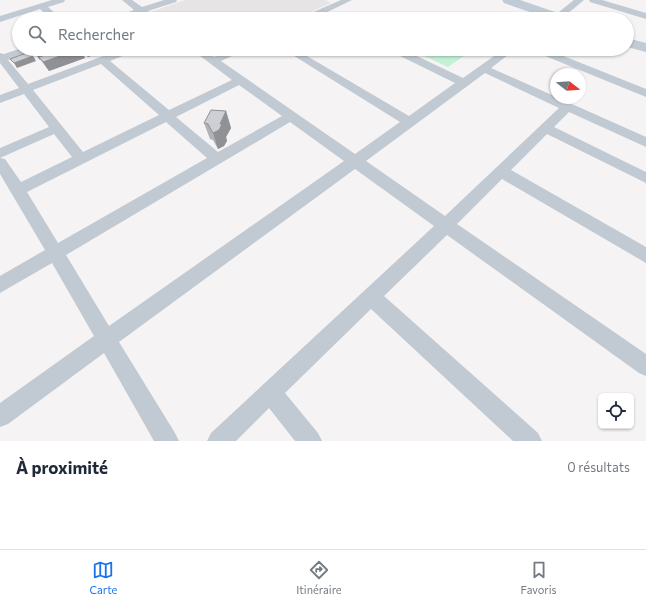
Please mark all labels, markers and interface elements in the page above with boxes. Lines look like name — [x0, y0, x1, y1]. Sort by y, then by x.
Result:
search box — [12, 12, 634, 56]
icon: search — [26, 23, 48, 45]
text: Rechercher — [58, 25, 135, 43]
north arrow — [550, 68, 586, 104]
map controls — [598, 393, 634, 429]
button: locate — [598, 393, 634, 429]
text: À proximité — [16, 457, 108, 478]
text: 0 résultats — [567, 459, 630, 475]
tab: Carte — [89, 559, 117, 596]
tab: Itinéraire — [296, 559, 342, 596]
tab: Favoris — [521, 559, 557, 596]

